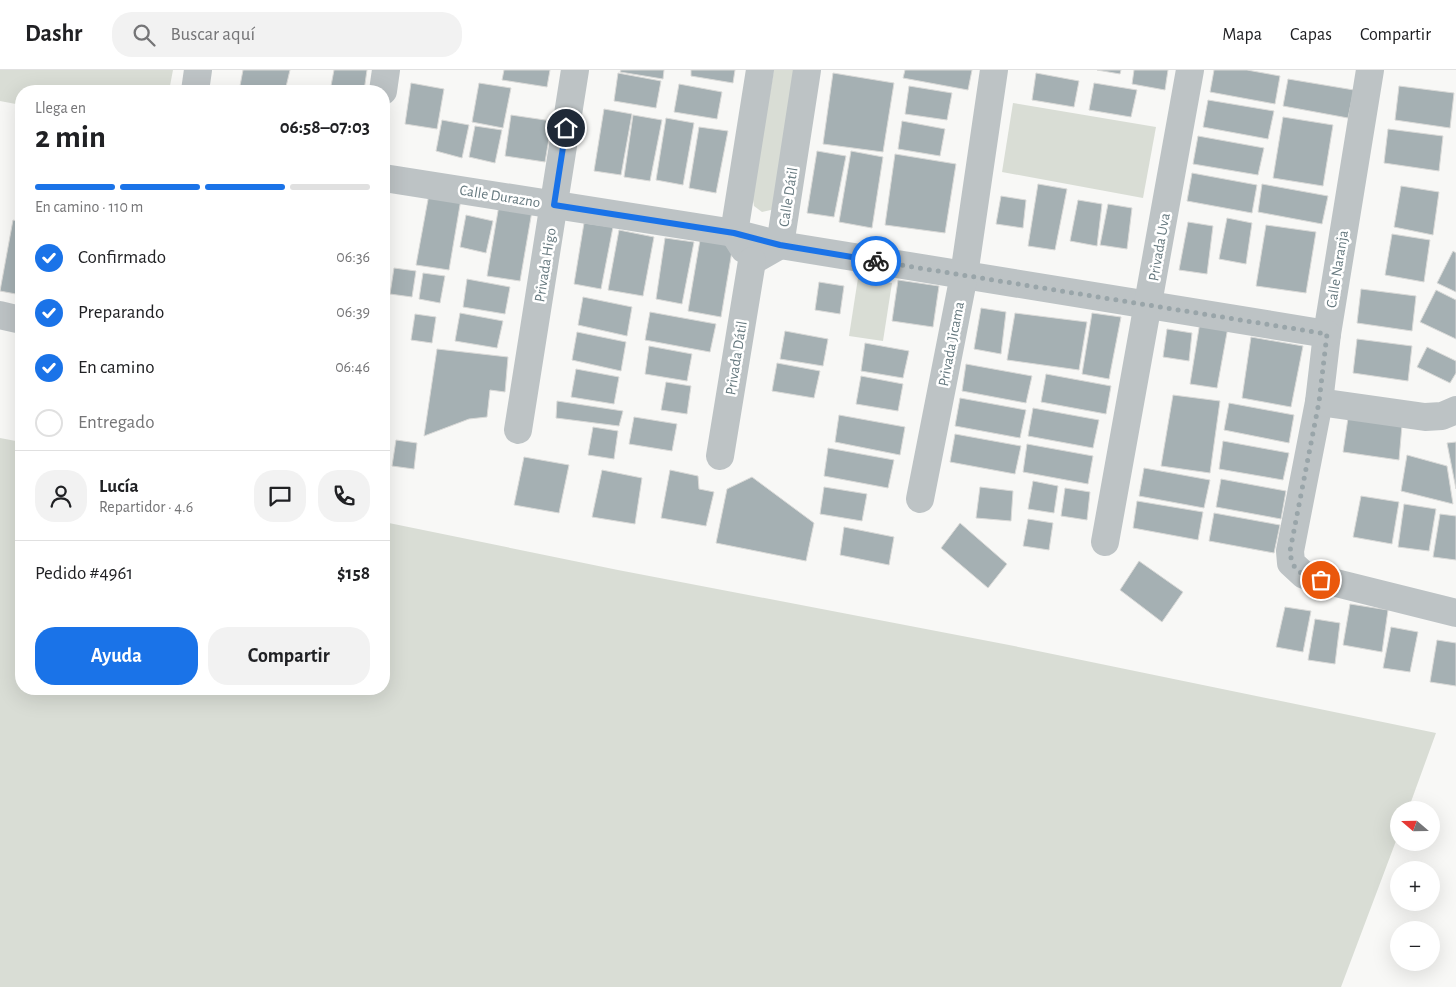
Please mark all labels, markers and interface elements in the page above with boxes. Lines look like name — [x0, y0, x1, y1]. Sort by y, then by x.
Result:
search box — [112, 12, 462, 57]
icon: search — [130, 21, 158, 49]
text: Dashr — [25, 22, 82, 46]
text: Buscar aquí — [170, 25, 255, 44]
text: Mapa — [1222, 26, 1262, 44]
text: Capas — [1290, 26, 1332, 44]
text: Compartir — [1360, 26, 1431, 44]
text: Llega en — [35, 100, 86, 116]
pin — [545, 107, 587, 149]
icon: home — [552, 114, 580, 142]
text: 06:58–07:03 — [280, 118, 370, 137]
text: 2 min — [35, 121, 106, 153]
street label: Calle Dátil — [776, 166, 801, 228]
street label: Calle Durazno — [458, 183, 541, 210]
text: En camino · 110 m — [35, 199, 143, 215]
street label: Privada Uva — [1146, 212, 1173, 282]
street label: Privada Higo — [532, 227, 559, 303]
street label: Calle Naranja — [1324, 229, 1351, 309]
courier — [851, 236, 901, 286]
icon: check — [35, 244, 63, 272]
icon: bike — [862, 247, 890, 275]
text: Confirmado — [78, 248, 166, 267]
text: 06:36 — [336, 249, 370, 265]
icon: check — [35, 299, 63, 327]
street label: Privada Jicama — [936, 300, 967, 388]
text: Preparando — [78, 303, 164, 322]
text: 06:39 — [336, 304, 370, 320]
street label: Privada Dátil — [723, 320, 750, 396]
icon: check — [35, 354, 63, 382]
text: En camino — [78, 358, 155, 377]
text: 06:46 — [335, 359, 370, 375]
text: Entregado — [78, 413, 154, 432]
button: person — [35, 470, 87, 522]
button: chat — [254, 470, 306, 522]
button: phone — [318, 470, 370, 522]
text: Lucía — [99, 477, 139, 496]
text: Repartidor · 4.6 — [99, 499, 193, 515]
pin — [1300, 559, 1342, 601]
text: Pedido #4961 — [35, 564, 133, 583]
text: $158 — [337, 564, 370, 583]
icon: bag — [1307, 566, 1335, 594]
button: Ayuda — [35, 627, 198, 685]
button: Compartir — [208, 627, 370, 685]
north arrow — [1390, 801, 1440, 851]
map controls — [1390, 801, 1440, 971]
button: + — [1390, 861, 1440, 911]
button: − — [1390, 921, 1440, 971]

